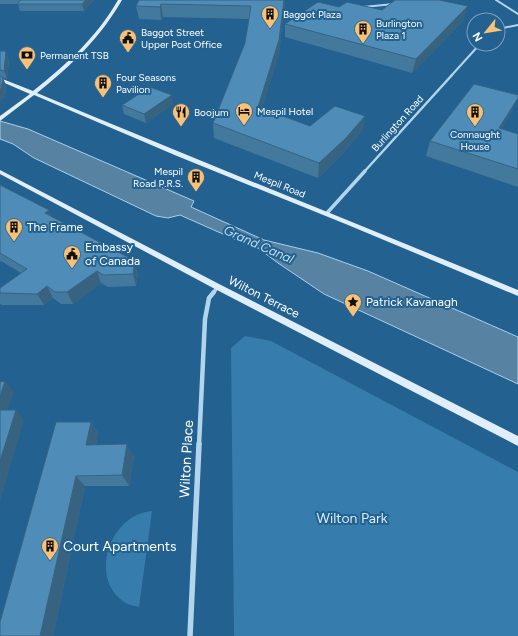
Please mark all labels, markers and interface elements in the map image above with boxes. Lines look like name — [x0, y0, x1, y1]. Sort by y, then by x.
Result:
building icon: Baggot Plaza — [260, 4, 280, 29]
place label: Baggot Plaza — [283, 8, 341, 21]
north arrow — [466, 12, 506, 52]
place label: Burlington Plaza 1 — [376, 17, 423, 42]
building icon: Burlington Plaza 1 — [353, 19, 373, 44]
place label: Baggot Street Upper Post Office — [141, 26, 222, 51]
public building icon: Baggot Street Upper Post Office — [118, 28, 138, 53]
text: N — [470, 30, 486, 44]
bank icon: Permanent TSB — [17, 45, 37, 70]
place label: Permanent TSB — [40, 49, 109, 62]
place label: Four Seasons Pavilion — [116, 71, 176, 96]
building icon: Four Seasons Pavilion — [93, 73, 113, 98]
street label: Burlington Road — [369, 92, 426, 154]
hotel icon: Mespil Hotel — [234, 101, 254, 126]
restaurant icon: Boojum — [171, 102, 191, 127]
building icon: Connaught House — [465, 102, 485, 127]
place label: Mespil Hotel — [257, 105, 313, 118]
place label: Boojum — [194, 106, 229, 119]
place label: Connaught House — [450, 128, 500, 153]
place label: Mespil Road P.R.S. — [133, 165, 183, 190]
building icon: Mespil Road P.R.S. — [186, 167, 206, 192]
street label: Mespil Road — [252, 168, 308, 201]
building icon: The Frame — [4, 217, 24, 242]
place label: The Frame — [27, 220, 84, 234]
water label: Grand Canal — [222, 222, 296, 267]
place label: Embassy of Canada — [85, 240, 140, 268]
public building icon: Embassy of Canada — [62, 244, 82, 269]
street label: Wilton Terrace — [226, 273, 302, 321]
place icon: Patrick Kavanagh — [343, 292, 363, 317]
place label: Patrick Kavanagh — [366, 295, 458, 309]
street label: Wilton Place — [176, 419, 197, 498]
park label: Wilton Park — [316, 510, 388, 527]
building icon: Court Apartments — [40, 536, 60, 561]
place label: Court Apartments — [63, 538, 177, 555]

